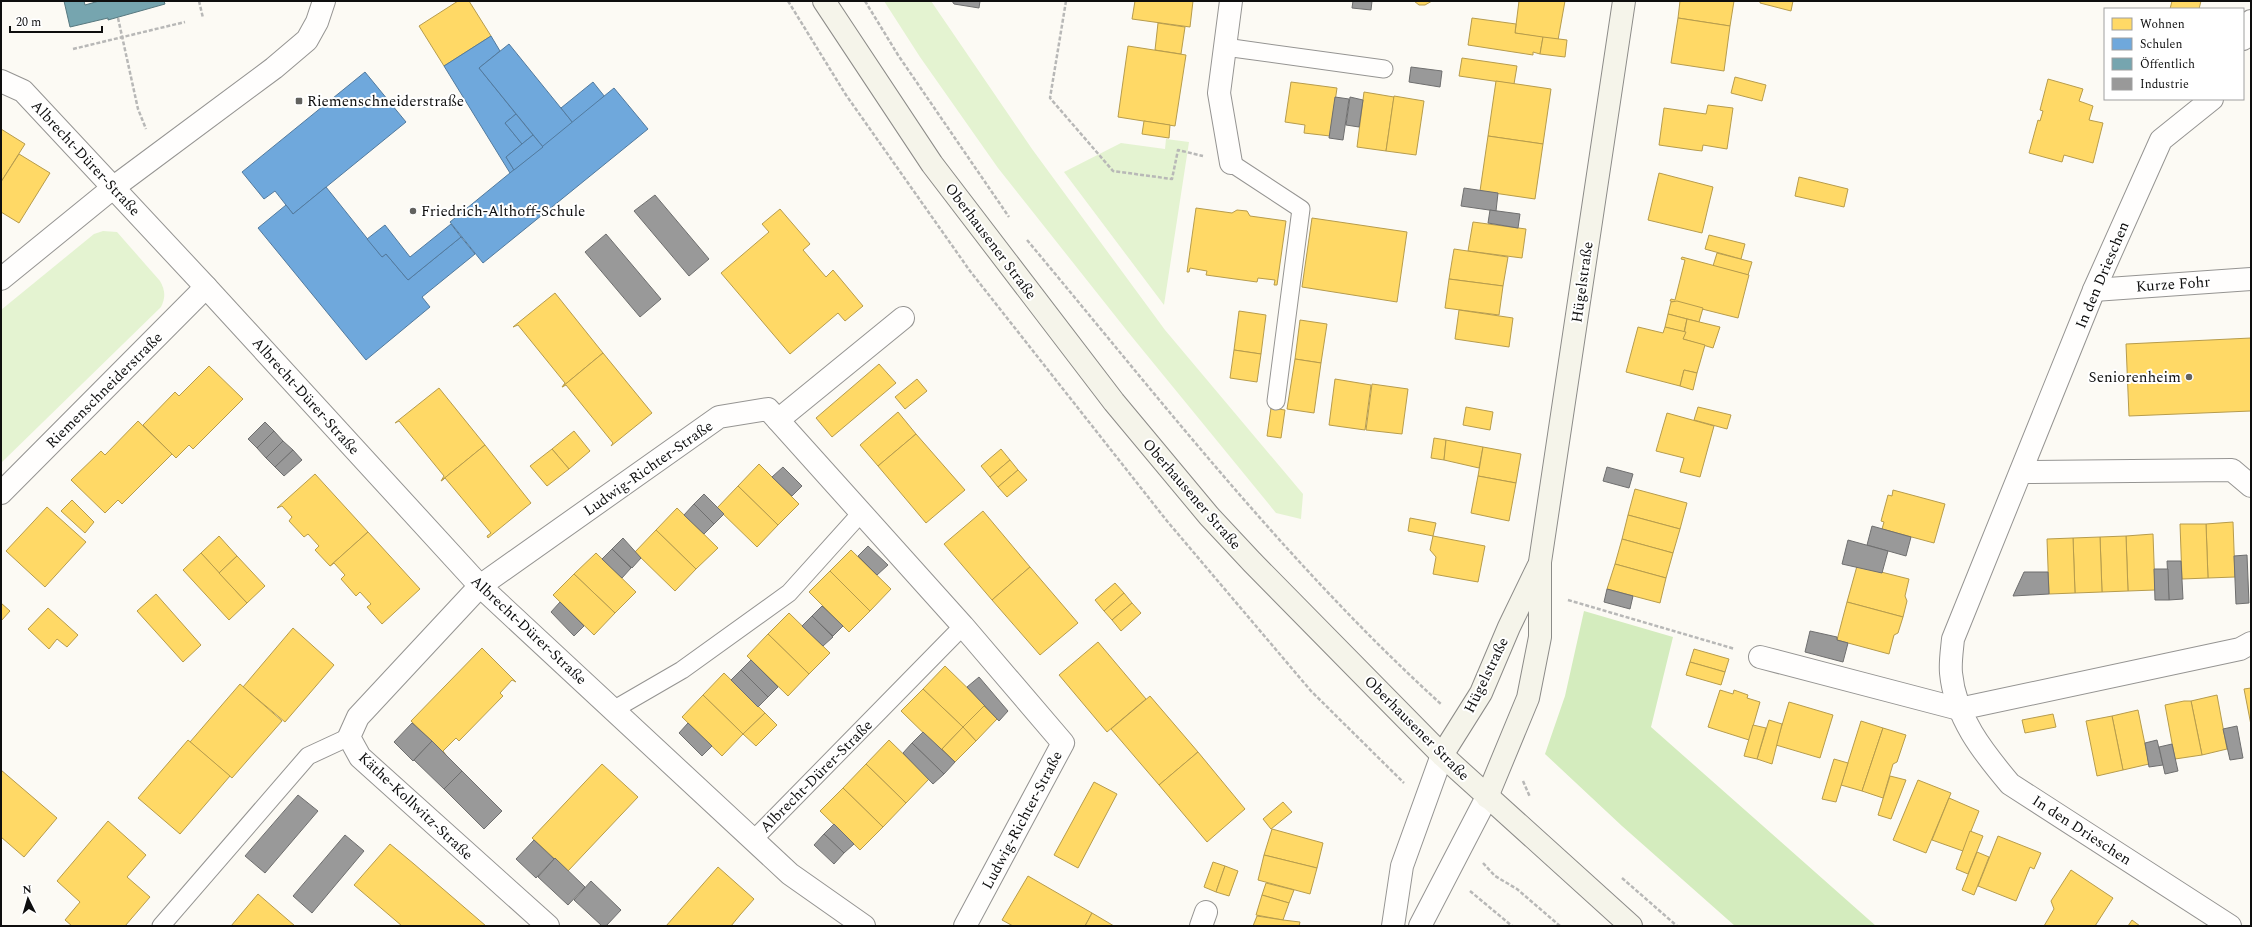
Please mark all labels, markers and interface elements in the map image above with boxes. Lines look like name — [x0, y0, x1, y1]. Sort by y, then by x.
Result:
scale bar — [10, 8, 102, 34]
legend — [2104, 8, 2244, 100]
text: 20 m — [16, 13, 41, 32]
text: Wohnen — [2140, 15, 2185, 34]
text: Schulen — [2140, 35, 2182, 54]
text: Öffentlich — [2140, 55, 2195, 74]
text: Industrie — [2140, 75, 2189, 94]
place label: Riemenschneiderstraße — [307, 90, 464, 113]
street label: Albrecht-Dürer-Straße — [25, 95, 146, 222]
marker: Riemenschneiderstraße — [294, 96, 304, 106]
street label: Oberhausener Straße — [939, 178, 1042, 305]
place label: Friedrich-Althoff-Schule — [421, 200, 585, 223]
marker: Friedrich-Althoff-Schule — [408, 206, 418, 216]
street label: In den Drieschen — [2070, 218, 2135, 332]
street label: Hügelstraße — [1565, 240, 1600, 324]
street label: Kurze Fohr — [2135, 270, 2211, 299]
street label: Riemenschneiderstraße — [41, 327, 168, 454]
street label: Albrecht-Dürer-Straße — [246, 332, 365, 460]
place label: Seniorenheim — [2088, 366, 2181, 389]
marker: Seniorenheim — [2184, 372, 2194, 382]
street label: Ludwig-Richter-Straße — [579, 415, 718, 522]
street label: Oberhausener Straße — [1137, 434, 1247, 555]
street label: Albrecht-Dürer-Straße — [465, 570, 592, 691]
street label: Hügelstraße — [1458, 633, 1515, 717]
street label: Oberhausener Straße — [1359, 670, 1475, 786]
street label: Albrecht-Dürer-Straße — [755, 715, 878, 838]
street label: Käthe-Kollwitz-Straße — [353, 747, 478, 866]
street label: Ludwig-Richter-Straße — [976, 747, 1069, 894]
street label: In den Drieschen — [2027, 790, 2136, 871]
north arrow — [8, 879, 48, 919]
text: N — [22, 881, 32, 898]

